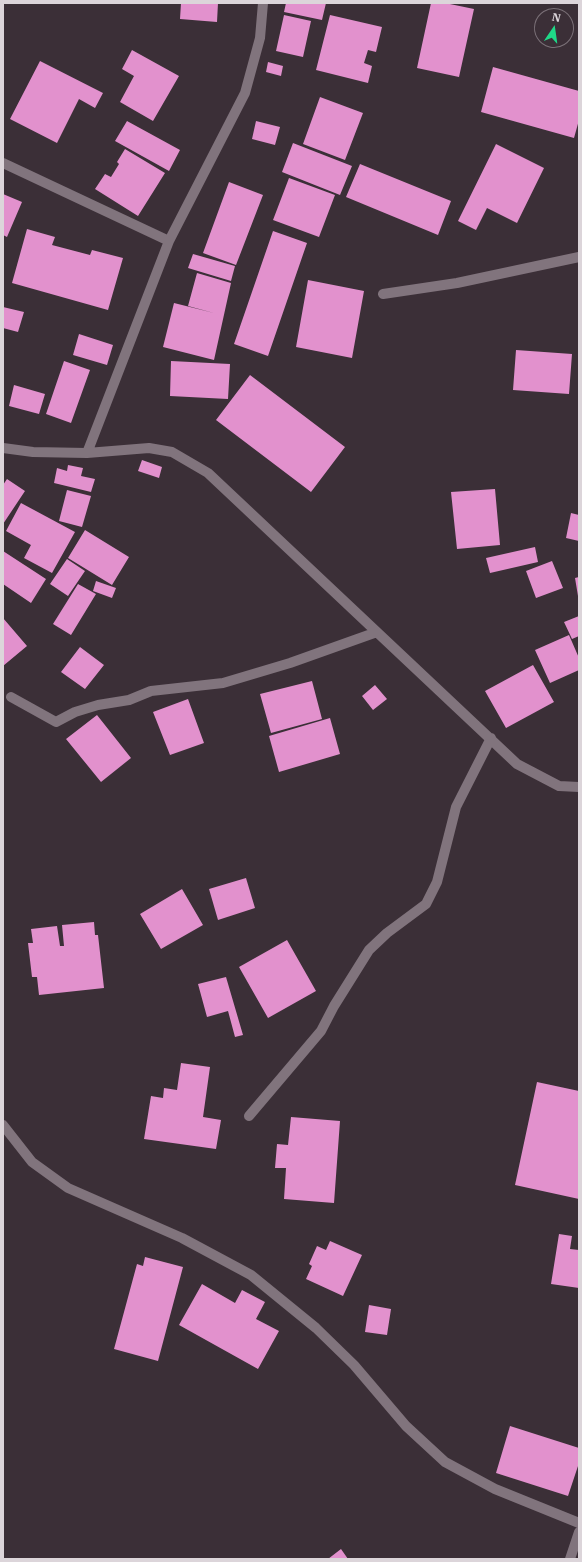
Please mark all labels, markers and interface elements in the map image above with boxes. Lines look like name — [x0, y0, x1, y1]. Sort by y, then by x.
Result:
north arrow — [534, 8, 574, 48]
text: N — [551, 9, 562, 25]

